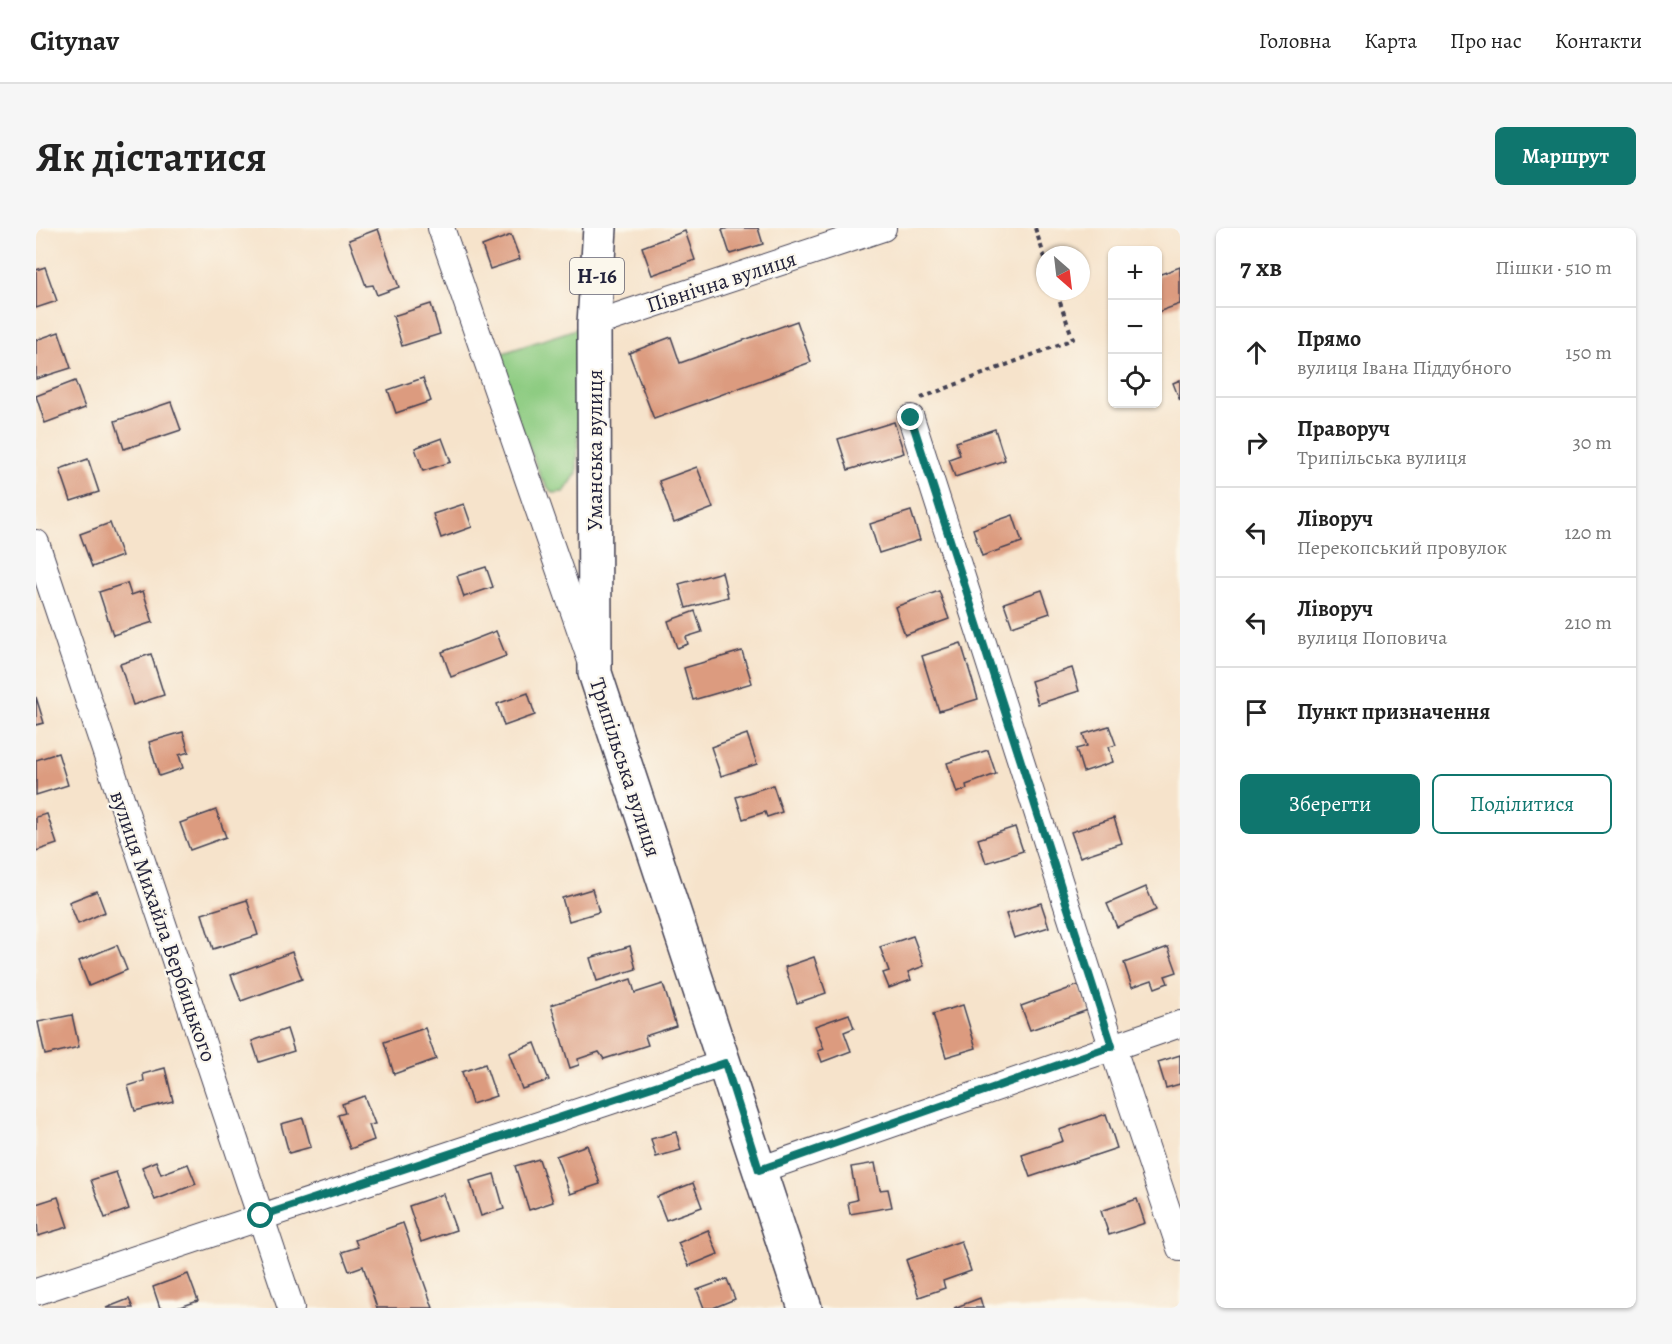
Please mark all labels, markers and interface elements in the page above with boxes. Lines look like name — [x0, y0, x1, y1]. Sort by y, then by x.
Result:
text: Citynav — [30, 22, 119, 60]
text: Головна — [1259, 27, 1331, 55]
text: Карта — [1364, 27, 1417, 55]
text: Про нас — [1450, 27, 1522, 55]
text: Контакти — [1555, 27, 1642, 55]
button: Маршрут — [1495, 127, 1636, 185]
text: Як дістатися — [36, 128, 267, 185]
street label: Північна вулиця — [642, 244, 800, 320]
north arrow — [1036, 246, 1090, 300]
map controls — [1108, 246, 1162, 408]
button: + — [1108, 246, 1162, 300]
text: 7 хв — [1240, 250, 1282, 285]
text: Пішки · 510 m — [1495, 254, 1612, 281]
road number: Н-16 — [570, 258, 624, 294]
button: − — [1108, 300, 1162, 354]
text: Прямо — [1297, 324, 1361, 354]
icon: ahead — [1240, 336, 1273, 369]
text: 150 m — [1565, 339, 1612, 366]
button: locate — [1108, 354, 1162, 408]
text: вулиця Івана Піддубного — [1297, 354, 1512, 381]
street label: Уманська вулиця — [580, 369, 610, 531]
route end — [897, 404, 923, 430]
text: Праворуч — [1297, 414, 1390, 444]
icon: right — [1240, 426, 1273, 459]
text: 30 m — [1572, 429, 1612, 456]
text: Трипільська вулиця — [1297, 444, 1467, 471]
text: Ліворуч — [1297, 504, 1373, 534]
icon: left — [1240, 516, 1273, 549]
text: 120 m — [1564, 519, 1612, 546]
text: Перекопський провулок — [1297, 534, 1507, 561]
text: Ліворуч — [1297, 594, 1373, 624]
icon: left — [1240, 606, 1273, 639]
text: 210 m — [1564, 609, 1612, 636]
text: вулиця Поповича — [1297, 624, 1447, 651]
street label: Трипільська вулиця — [582, 674, 668, 861]
icon: arrive — [1240, 696, 1273, 729]
text: Пункт призначення — [1297, 697, 1490, 727]
button: Зберегти — [1240, 774, 1420, 834]
button: Поділитися — [1432, 774, 1612, 834]
street label: вулиця Михайла Вербицького — [103, 787, 224, 1066]
route start — [247, 1202, 273, 1228]

